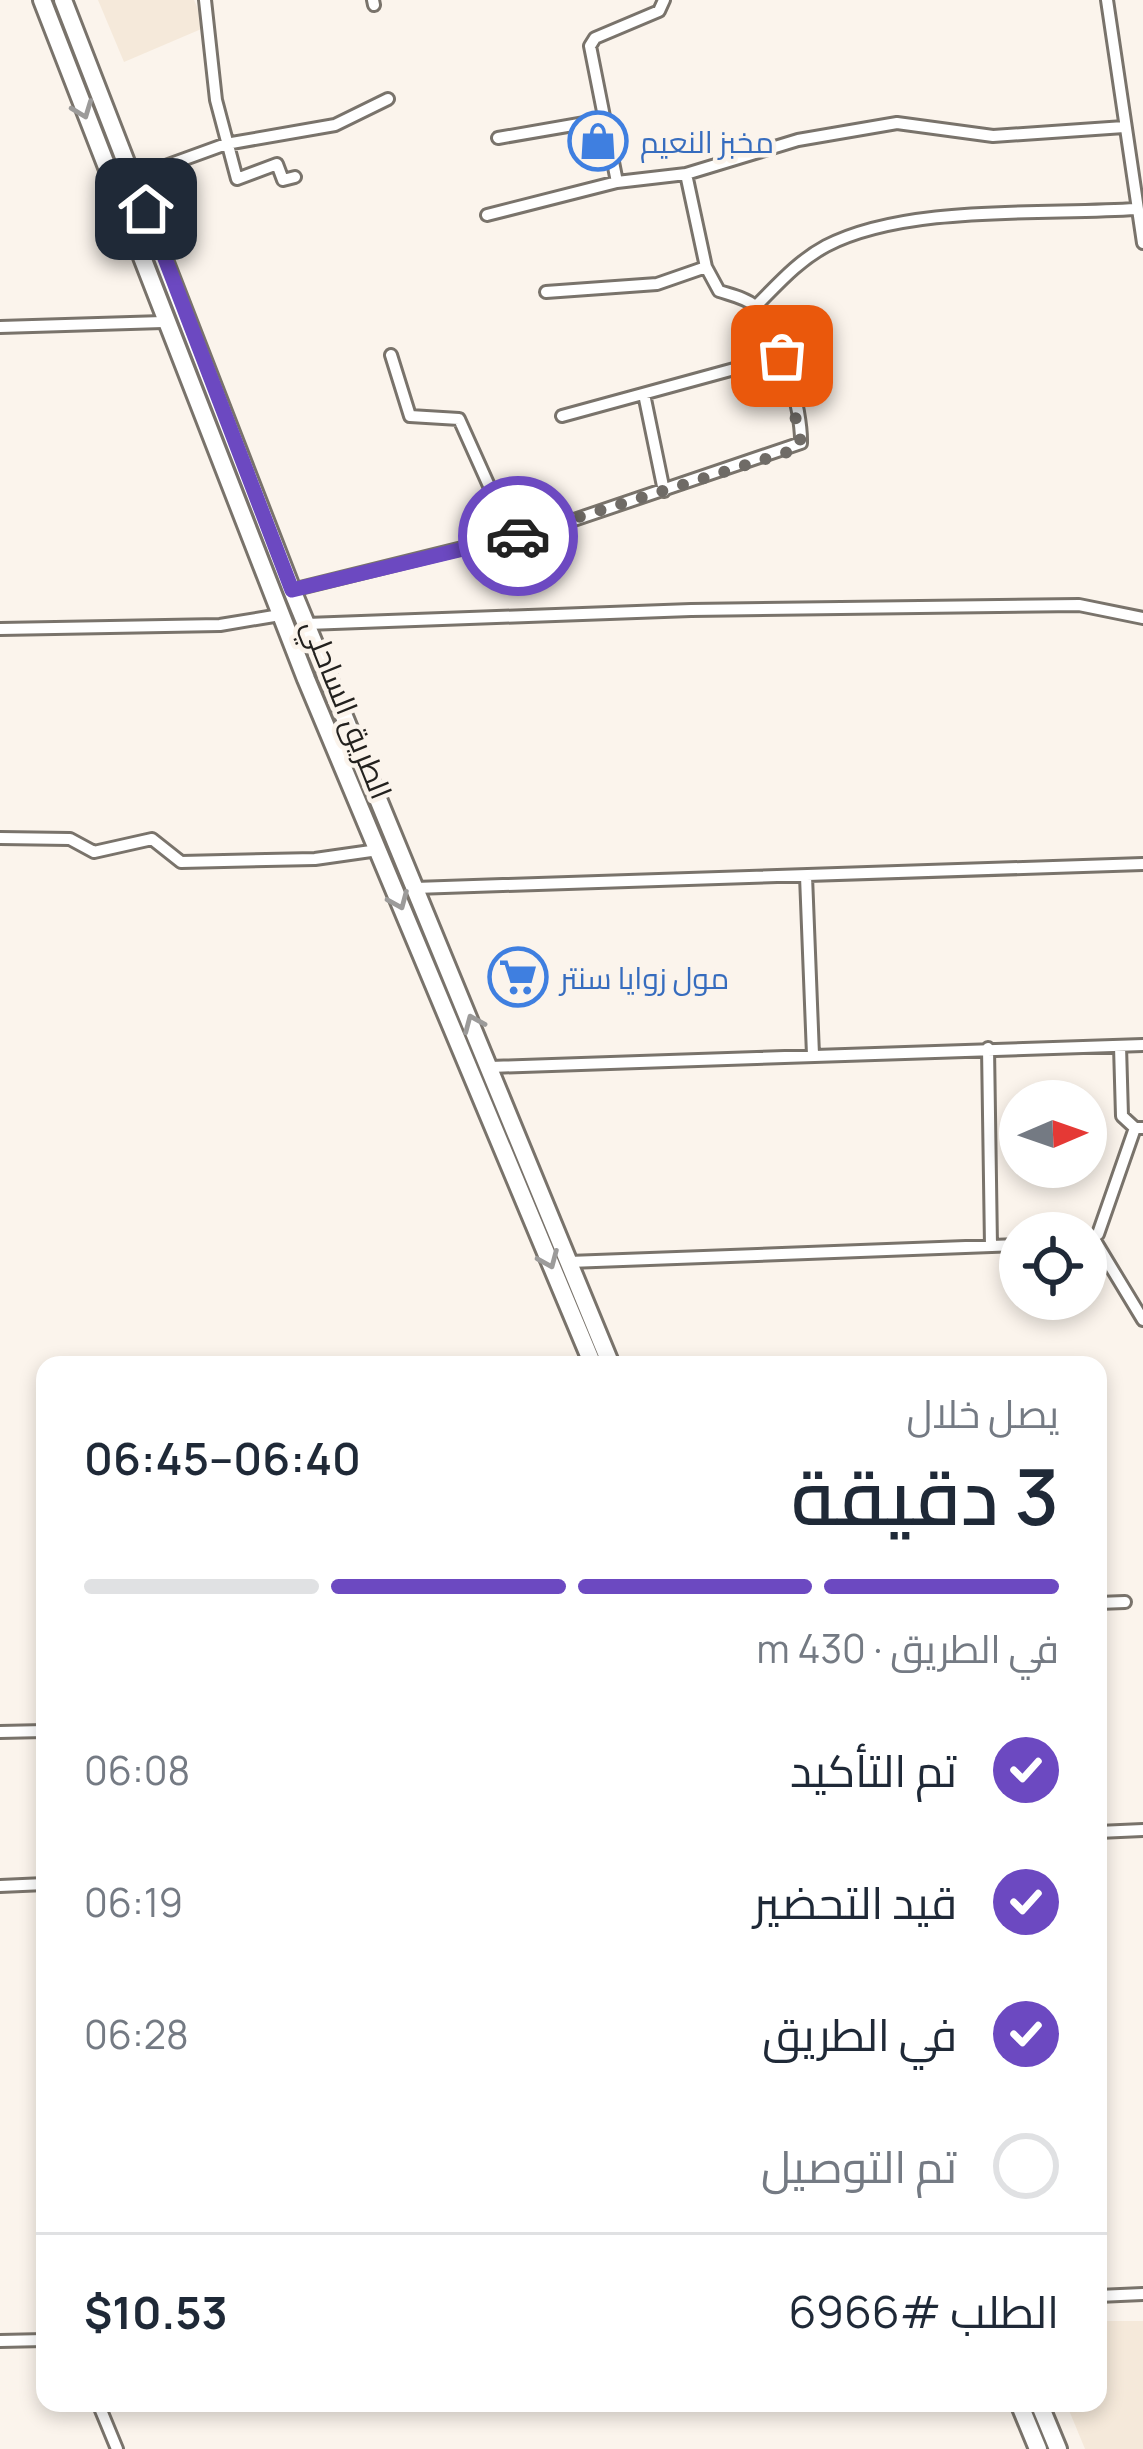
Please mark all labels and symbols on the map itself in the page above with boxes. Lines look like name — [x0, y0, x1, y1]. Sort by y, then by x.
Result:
one-way arrow — [69, 98, 93, 119]
shop icon: مخبز النعيم — [567, 110, 629, 172]
place label: مخبز النعيم — [640, 121, 774, 163]
pin — [95, 158, 197, 260]
pin — [731, 305, 833, 407]
courier — [458, 476, 578, 596]
street label: الطريق الساحلي — [290, 613, 403, 806]
one-way arrow — [385, 889, 409, 910]
supermarket icon: مول زوايا سنتر — [487, 946, 549, 1008]
place label: مول زوايا سنتر — [558, 957, 729, 998]
one-way arrow — [463, 1014, 487, 1035]
north arrow — [999, 1080, 1107, 1188]
one-way arrow — [535, 1248, 559, 1270]

